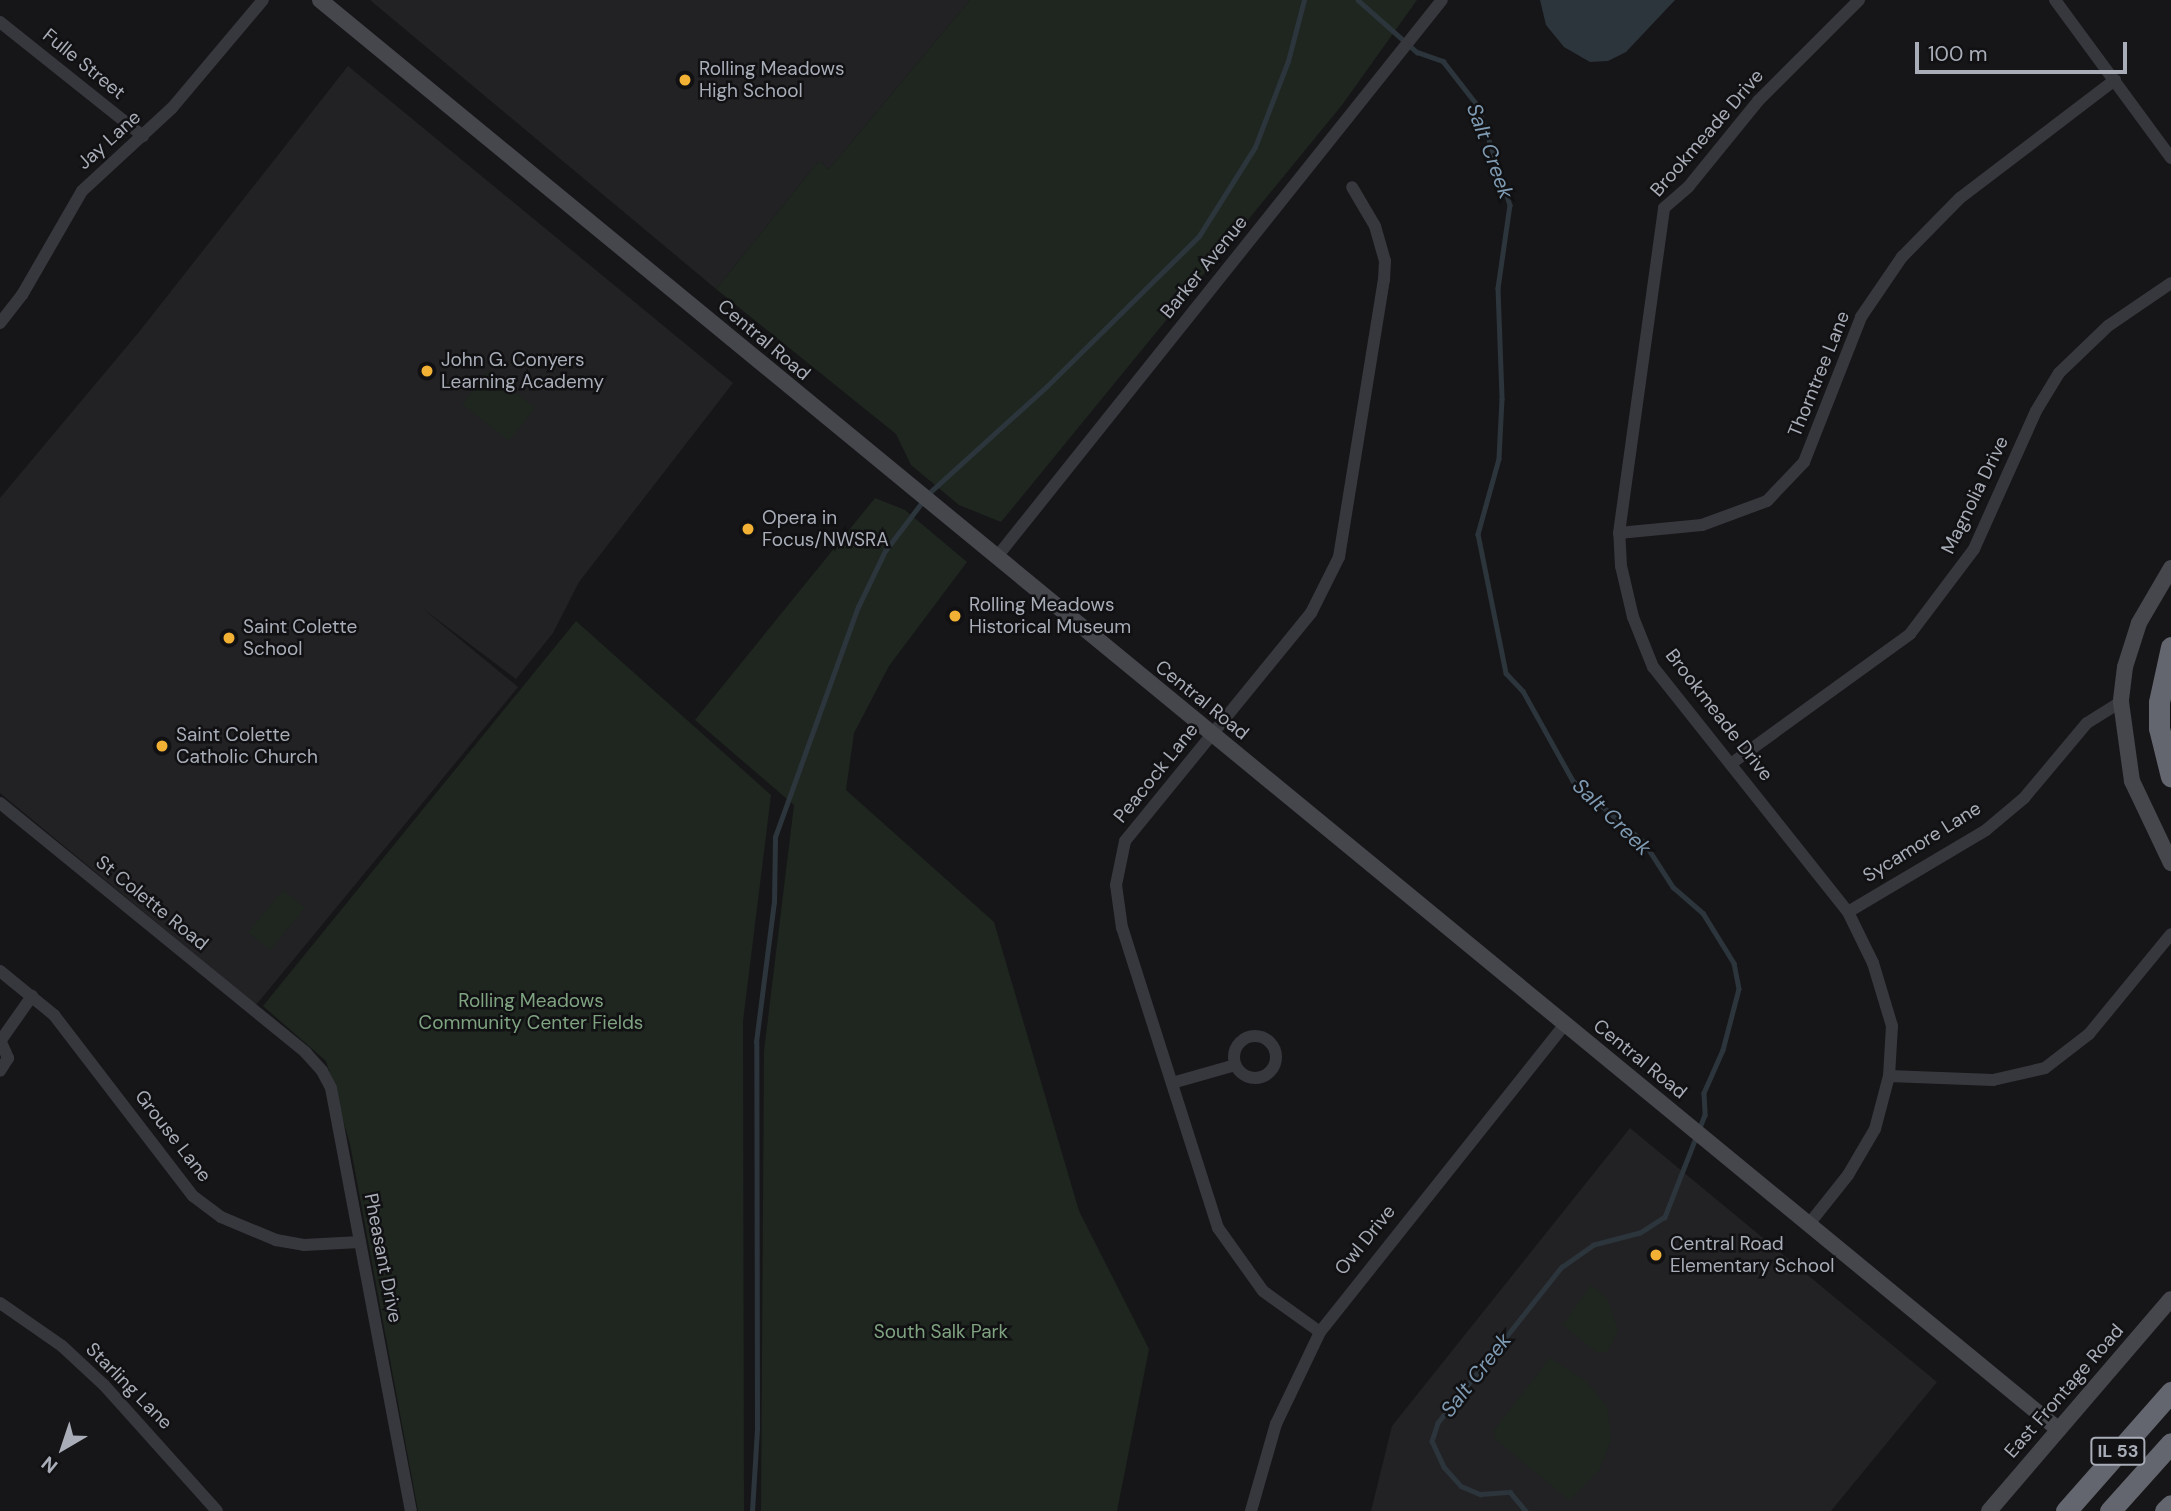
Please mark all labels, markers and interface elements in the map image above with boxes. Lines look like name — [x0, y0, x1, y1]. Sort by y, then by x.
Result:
street label: Fulle Street — [38, 24, 130, 104]
scale bar — [1919, 28, 2131, 72]
text: 100 m — [1928, 40, 1988, 68]
place label: Rolling Meadows High School — [699, 58, 845, 102]
street label: Brookmeade Drive — [1646, 65, 1768, 201]
marker: Rolling Meadows High School — [677, 72, 693, 88]
water label: Salt Creek — [1461, 100, 1519, 202]
street label: Jay Lane — [73, 106, 145, 174]
street label: Barker Avenue — [1156, 211, 1252, 323]
street label: Central Road — [713, 295, 815, 385]
street label: Thorntree Lane — [1783, 308, 1855, 440]
place label: John G. Conyers Learning Academy — [441, 349, 604, 393]
marker: John G. Conyers Learning Academy — [419, 363, 435, 379]
street label: Magnolia Drive — [1937, 432, 2013, 558]
place label: Opera in Focus/NWSRA — [762, 507, 889, 551]
marker: Opera in Focus/NWSRA — [740, 521, 756, 537]
place label: Rolling Meadows Historical Museum — [969, 594, 1131, 638]
marker: Rolling Meadows Historical Museum — [947, 608, 963, 624]
place label: Saint Colette School — [243, 616, 357, 660]
marker: Saint Colette School — [221, 630, 237, 646]
street label: Brookmeade Drive — [1660, 645, 1778, 785]
street label: Central Road — [1151, 655, 1253, 745]
street label: Peacock Lane — [1109, 719, 1203, 827]
place label: Saint Colette Catholic Church — [176, 724, 318, 768]
marker: Saint Colette Catholic Church — [154, 738, 170, 754]
water label: Salt Creek — [1567, 773, 1657, 861]
street label: Sycamore Lane — [1859, 797, 1985, 887]
street label: St Colette Road — [91, 851, 213, 955]
park label: Rolling Meadows Community Center Fields — [419, 990, 643, 1034]
street label: Central Road — [1589, 1014, 1691, 1104]
street label: Grouse Lane — [130, 1085, 216, 1187]
street label: Pheasant Drive — [359, 1191, 407, 1325]
street label: Owl Drive — [1330, 1200, 1400, 1280]
place label: Central Road Elementary School — [1670, 1233, 1834, 1277]
marker: Central Road Elementary School — [1648, 1247, 1664, 1263]
street label: East Frontage Road — [2000, 1319, 2128, 1463]
park label: South Salk Park — [874, 1321, 1008, 1343]
water label: Salt Creek — [1435, 1328, 1517, 1422]
street label: Starling Lane — [81, 1338, 177, 1434]
north arrow — [28, 1413, 98, 1483]
road number: IL 53 — [2090, 1436, 2146, 1466]
text: N — [36, 1451, 63, 1479]

